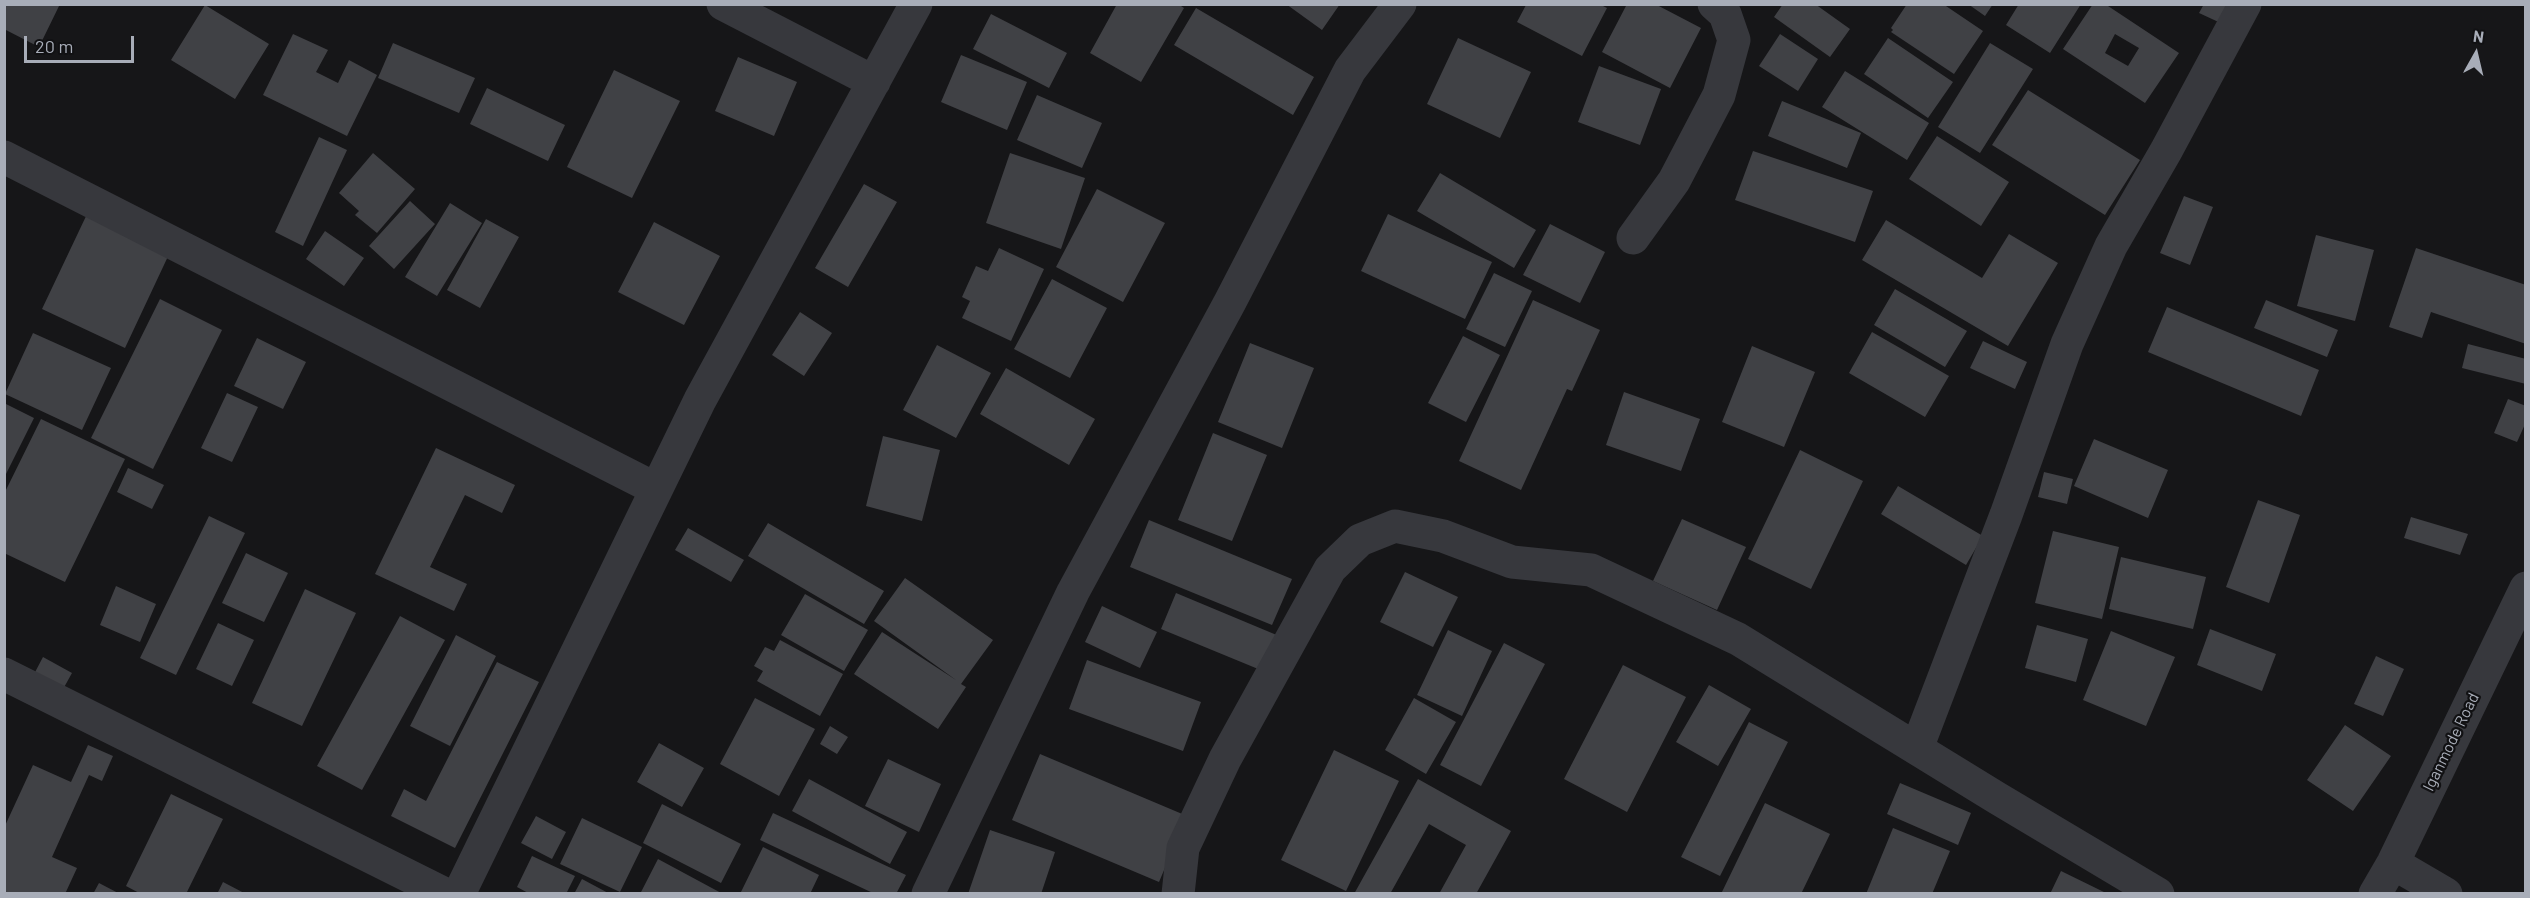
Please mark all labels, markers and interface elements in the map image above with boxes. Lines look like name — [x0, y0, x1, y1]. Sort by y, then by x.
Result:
scale bar — [27, 24, 136, 62]
north arrow — [2446, 24, 2506, 84]
text: N — [2472, 26, 2485, 46]
text: 20 m — [35, 35, 73, 57]
street label: Iganmode Road — [2419, 690, 2483, 794]

